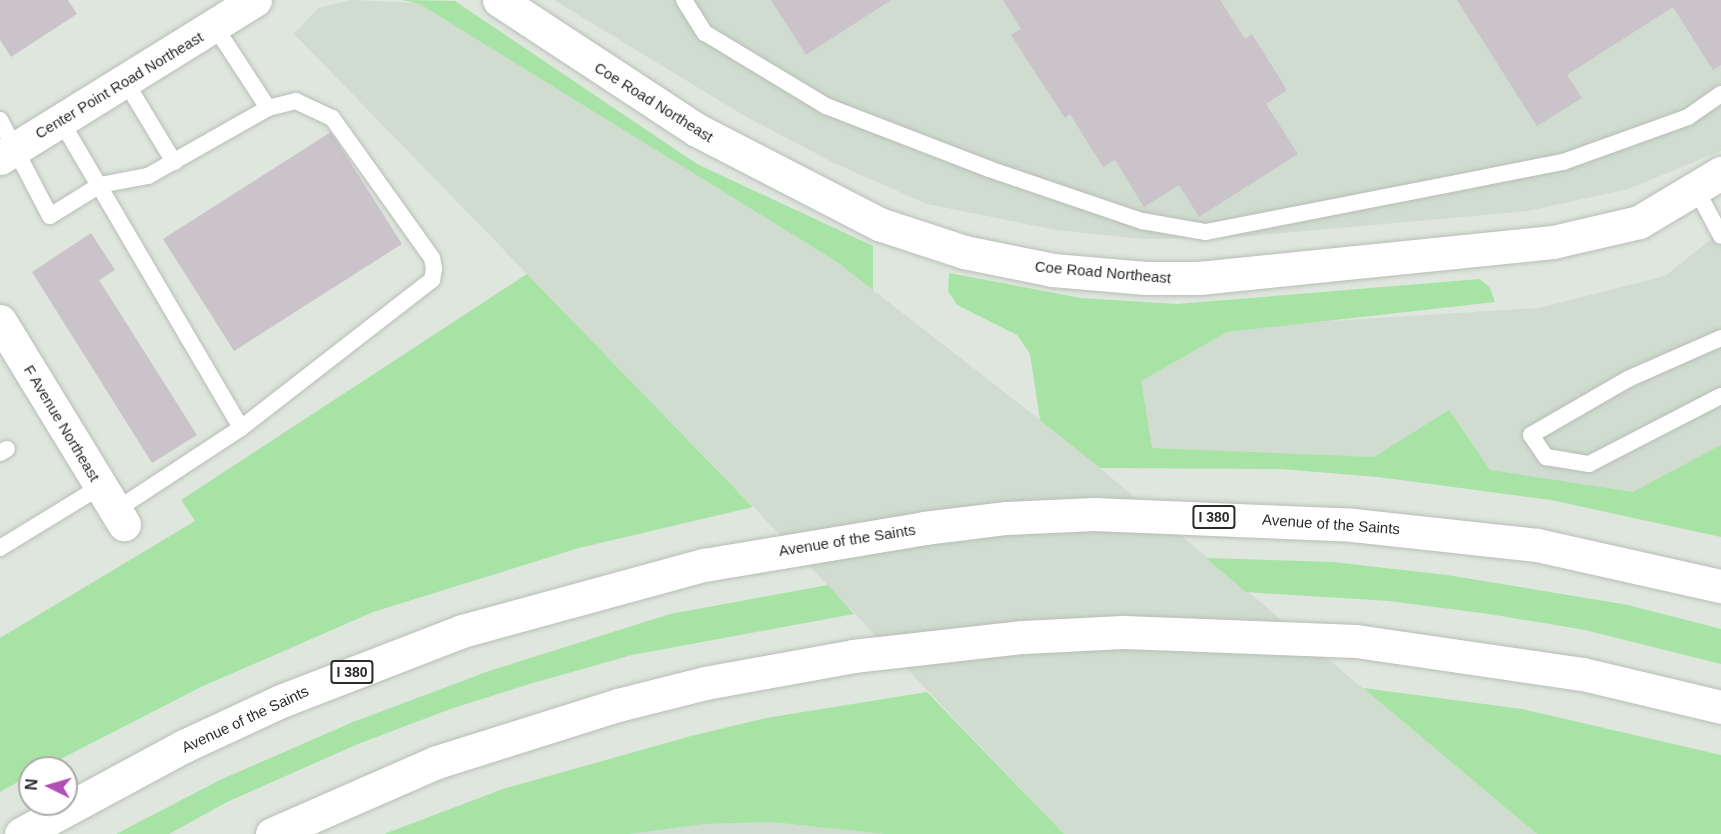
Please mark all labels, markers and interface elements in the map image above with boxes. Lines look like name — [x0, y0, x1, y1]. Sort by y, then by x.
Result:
street label: Center Point Road Northeast — [32, 28, 206, 142]
street label: Coe Road Northeast — [591, 58, 717, 146]
street label: Coe Road Northeast — [1034, 257, 1172, 287]
street label: F Avenue Northeast — [20, 361, 104, 485]
road number: I 380 — [1192, 506, 1236, 528]
street label: Avenue of the Saints — [1261, 510, 1401, 538]
street label: Avenue of the Saints — [777, 520, 917, 560]
road number: I 380 — [330, 661, 374, 683]
street label: Avenue of the Saints — [179, 682, 311, 756]
north arrow — [18, 756, 78, 816]
text: N — [23, 778, 41, 791]

